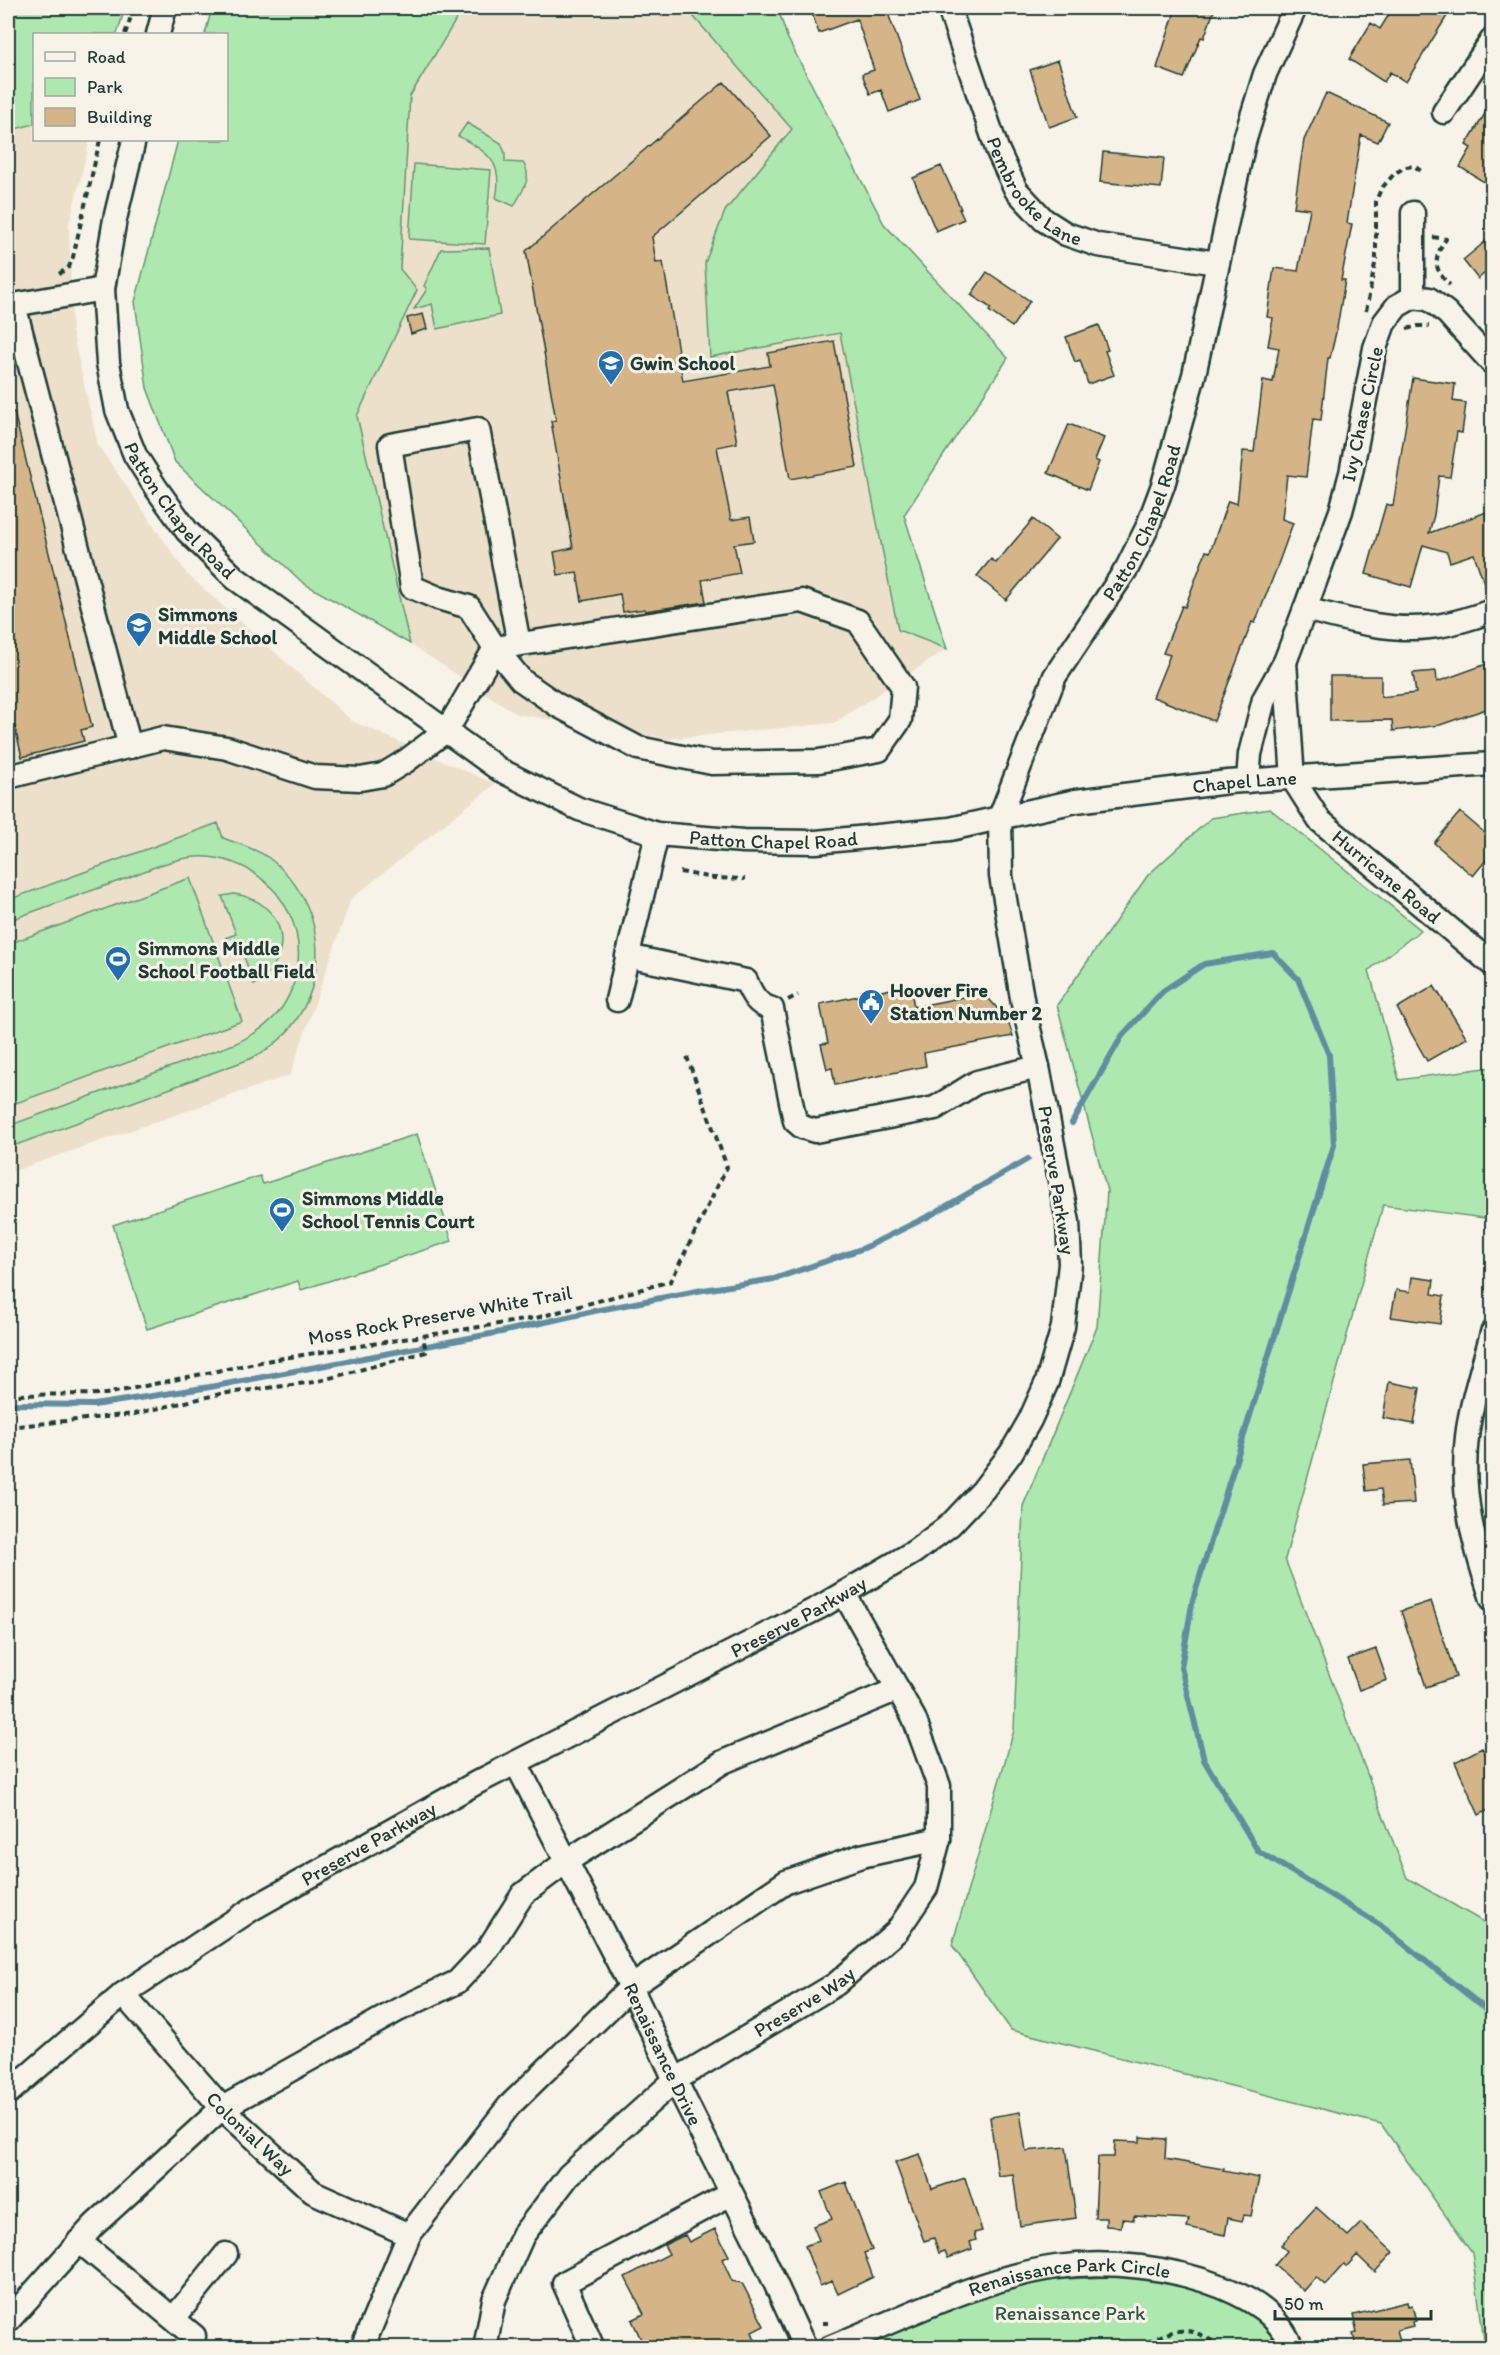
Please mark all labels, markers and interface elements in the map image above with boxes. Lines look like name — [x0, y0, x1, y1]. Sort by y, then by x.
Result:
legend — [33, 33, 228, 141]
text: Road — [87, 46, 126, 68]
text: Park — [87, 76, 122, 98]
text: Building — [87, 106, 153, 128]
street label: Pembrooke Lane — [982, 134, 1085, 251]
street label: Ivy Chase Circle — [1336, 344, 1388, 484]
school or university icon: Gwin School — [596, 348, 626, 386]
place label: Gwin School — [630, 351, 735, 375]
street label: Patton Chapel Road — [119, 438, 241, 584]
street label: Patton Chapel Road — [1097, 441, 1186, 605]
place label: Simmons Middle School — [158, 602, 277, 649]
school or university icon: Simmons Middle School — [124, 610, 154, 648]
street label: Chapel Lane — [1191, 765, 1298, 798]
street label: Hurricane Road — [1328, 824, 1446, 929]
street label: Patton Chapel Road — [688, 825, 859, 854]
place label: Simmons Middle School Football Field — [138, 936, 315, 983]
sports icon: Simmons Middle School Football Field — [103, 944, 133, 982]
place label: Hoover Fire Station Number 2 — [890, 978, 1042, 1025]
public building icon: Hoover Fire Station Number 2 — [856, 987, 886, 1025]
street label: Preserve Parkway — [1033, 1104, 1081, 1257]
place label: Simmons Middle School Tennis Court — [302, 1186, 475, 1233]
sports icon: Simmons Middle School Tennis Court — [267, 1195, 297, 1233]
street label: Moss Rock Preserve White Trail — [306, 1280, 574, 1350]
street label: Preserve Parkway — [726, 1570, 871, 1663]
street label: Preserve Parkway — [297, 1796, 441, 1891]
street label: Preserve Way — [749, 1961, 860, 2042]
street label: Renaissance Drive — [619, 1979, 708, 2129]
street label: Colonial Way — [201, 2087, 300, 2181]
street label: Renaissance Park Circle — [965, 2252, 1173, 2301]
scale bar — [1275, 2283, 1431, 2321]
text: 50 m — [1284, 2293, 1324, 2315]
park label: Renaissance Park — [995, 2301, 1146, 2325]

